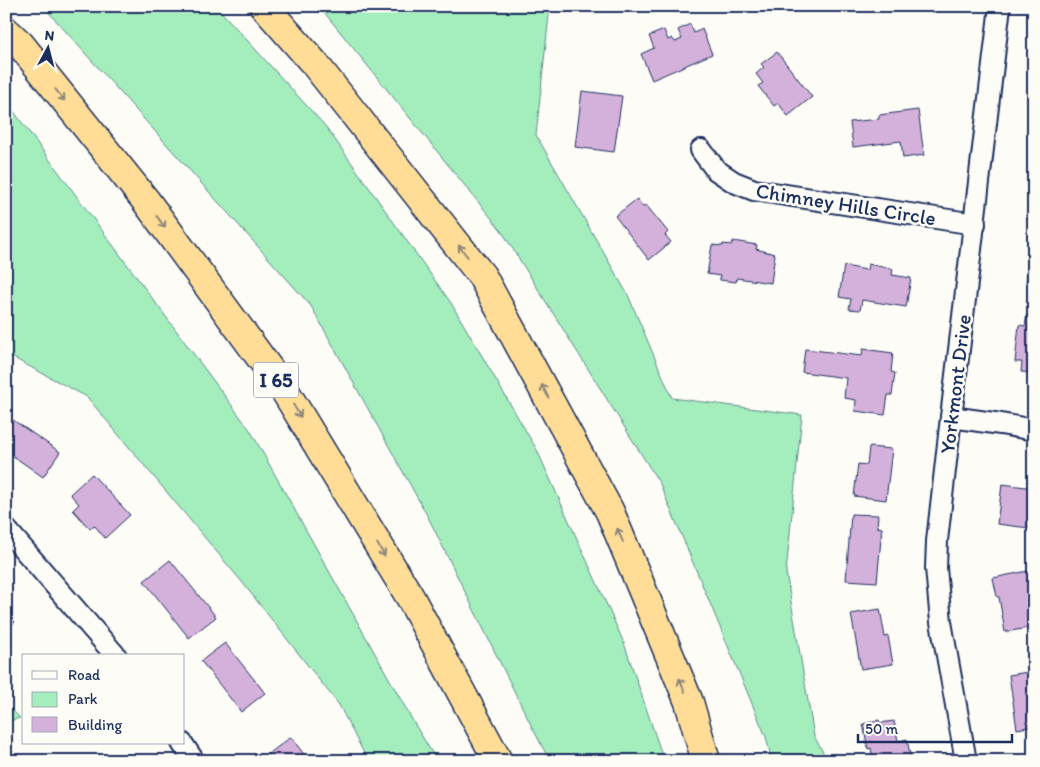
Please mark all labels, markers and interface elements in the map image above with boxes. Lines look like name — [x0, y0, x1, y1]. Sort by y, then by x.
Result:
north arrow — [22, 22, 72, 72]
text: N — [44, 27, 55, 45]
one-way arrow — [55, 88, 66, 101]
street label: Chimney Hills Circle — [754, 177, 938, 231]
one-way arrow — [156, 215, 166, 229]
one-way arrow — [457, 245, 468, 258]
street label: Yorkmont Drive — [934, 313, 976, 455]
road number: I 65 — [254, 362, 298, 398]
one-way arrow — [539, 385, 549, 399]
one-way arrow — [292, 403, 302, 417]
one-way arrow — [614, 528, 624, 543]
one-way arrow — [377, 542, 387, 556]
legend — [22, 654, 185, 744]
text: Road — [68, 666, 101, 684]
one-way arrow — [677, 678, 687, 693]
text: Park — [68, 690, 98, 708]
scale bar — [858, 712, 1011, 744]
text: Building — [68, 716, 122, 734]
text: 50 m — [865, 720, 898, 738]

